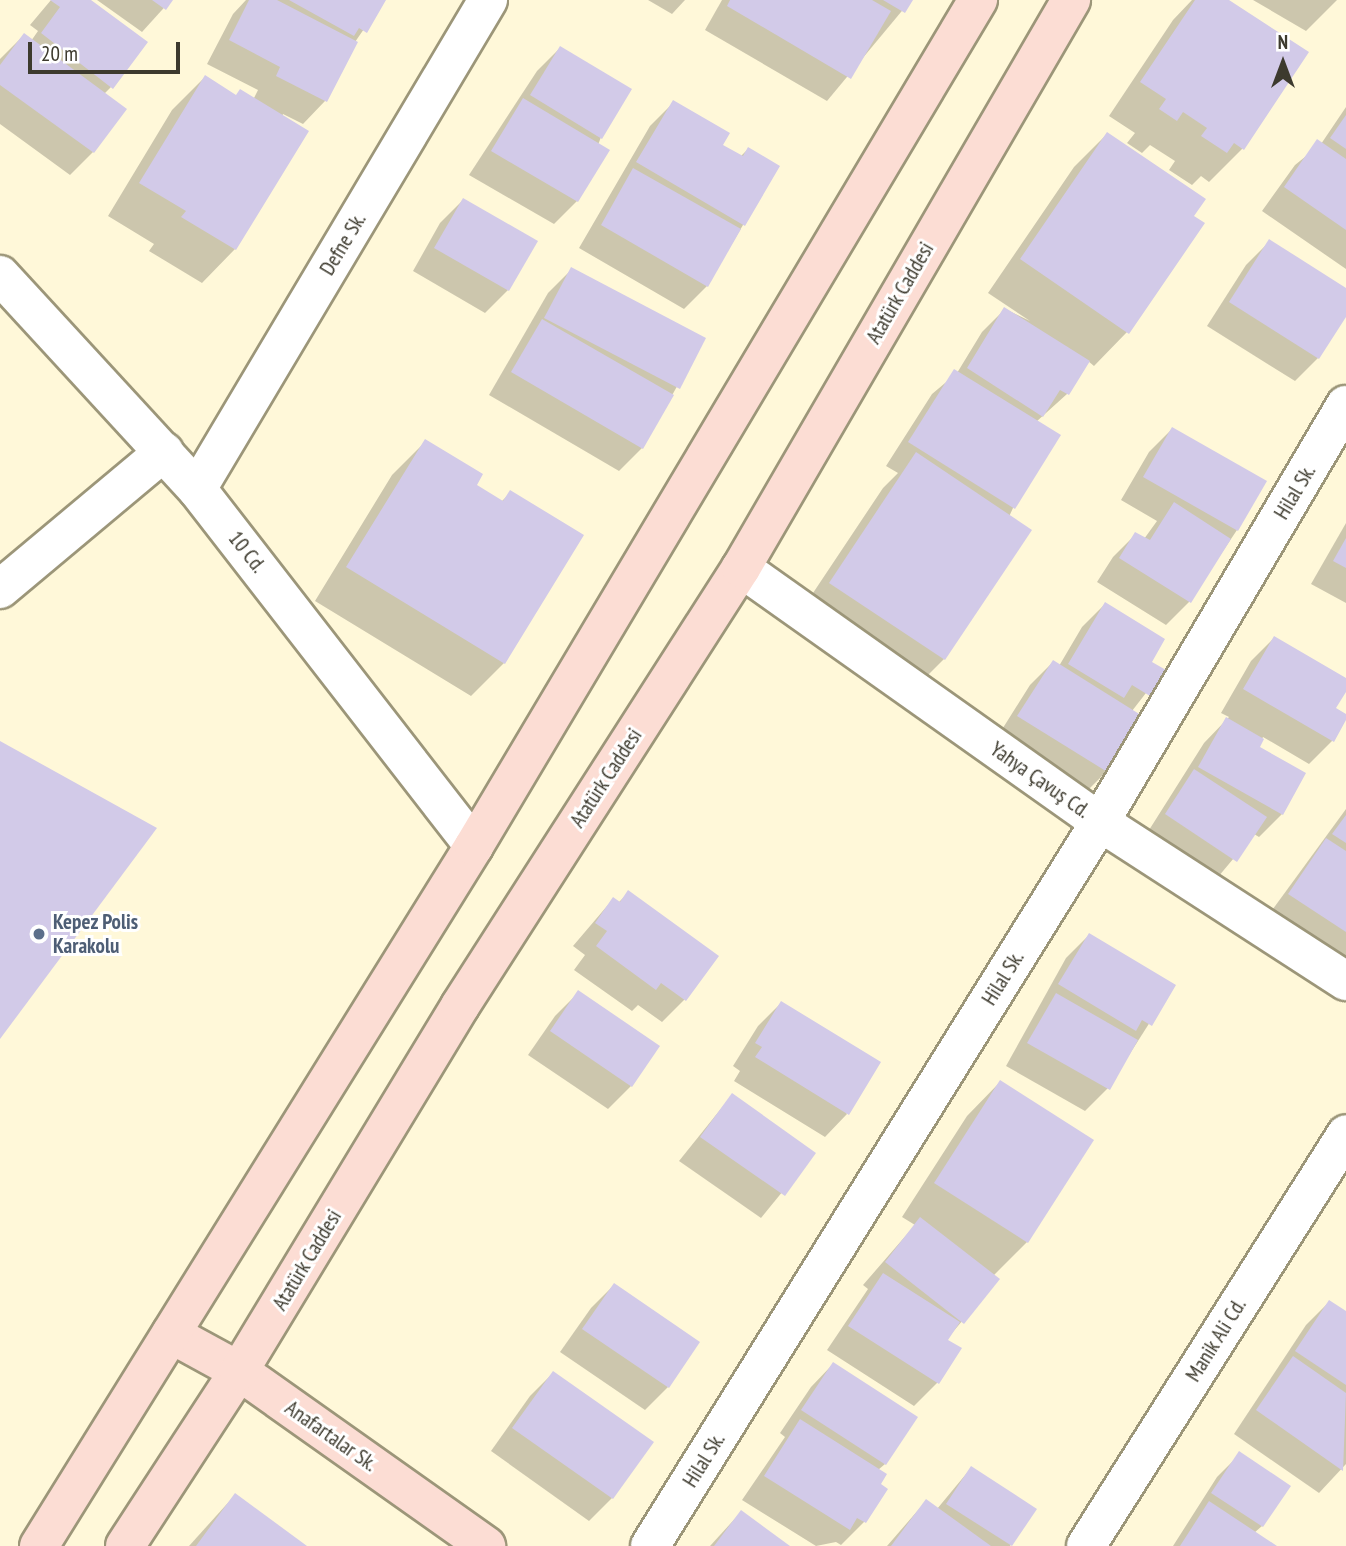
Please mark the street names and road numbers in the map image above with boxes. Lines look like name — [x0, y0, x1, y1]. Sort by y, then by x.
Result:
street label: Defne Sk. — [315, 208, 371, 280]
street label: Atatürk Caddesi — [861, 238, 939, 348]
street label: Hilal Sk. — [1269, 460, 1321, 524]
street label: 10 Cd. — [223, 526, 271, 578]
street label: Atatürk Caddesi — [565, 724, 647, 832]
street label: Yahya Çavuş Cd. — [985, 736, 1095, 824]
street label: Hilal Sk. — [977, 946, 1029, 1010]
street label: Atatürk Caddesi — [267, 1205, 347, 1315]
street label: Manik Ali Cd. — [1180, 1293, 1252, 1387]
street label: Anafartalar Sk. — [280, 1395, 382, 1477]
street label: Hilal Sk. — [678, 1428, 730, 1492]

